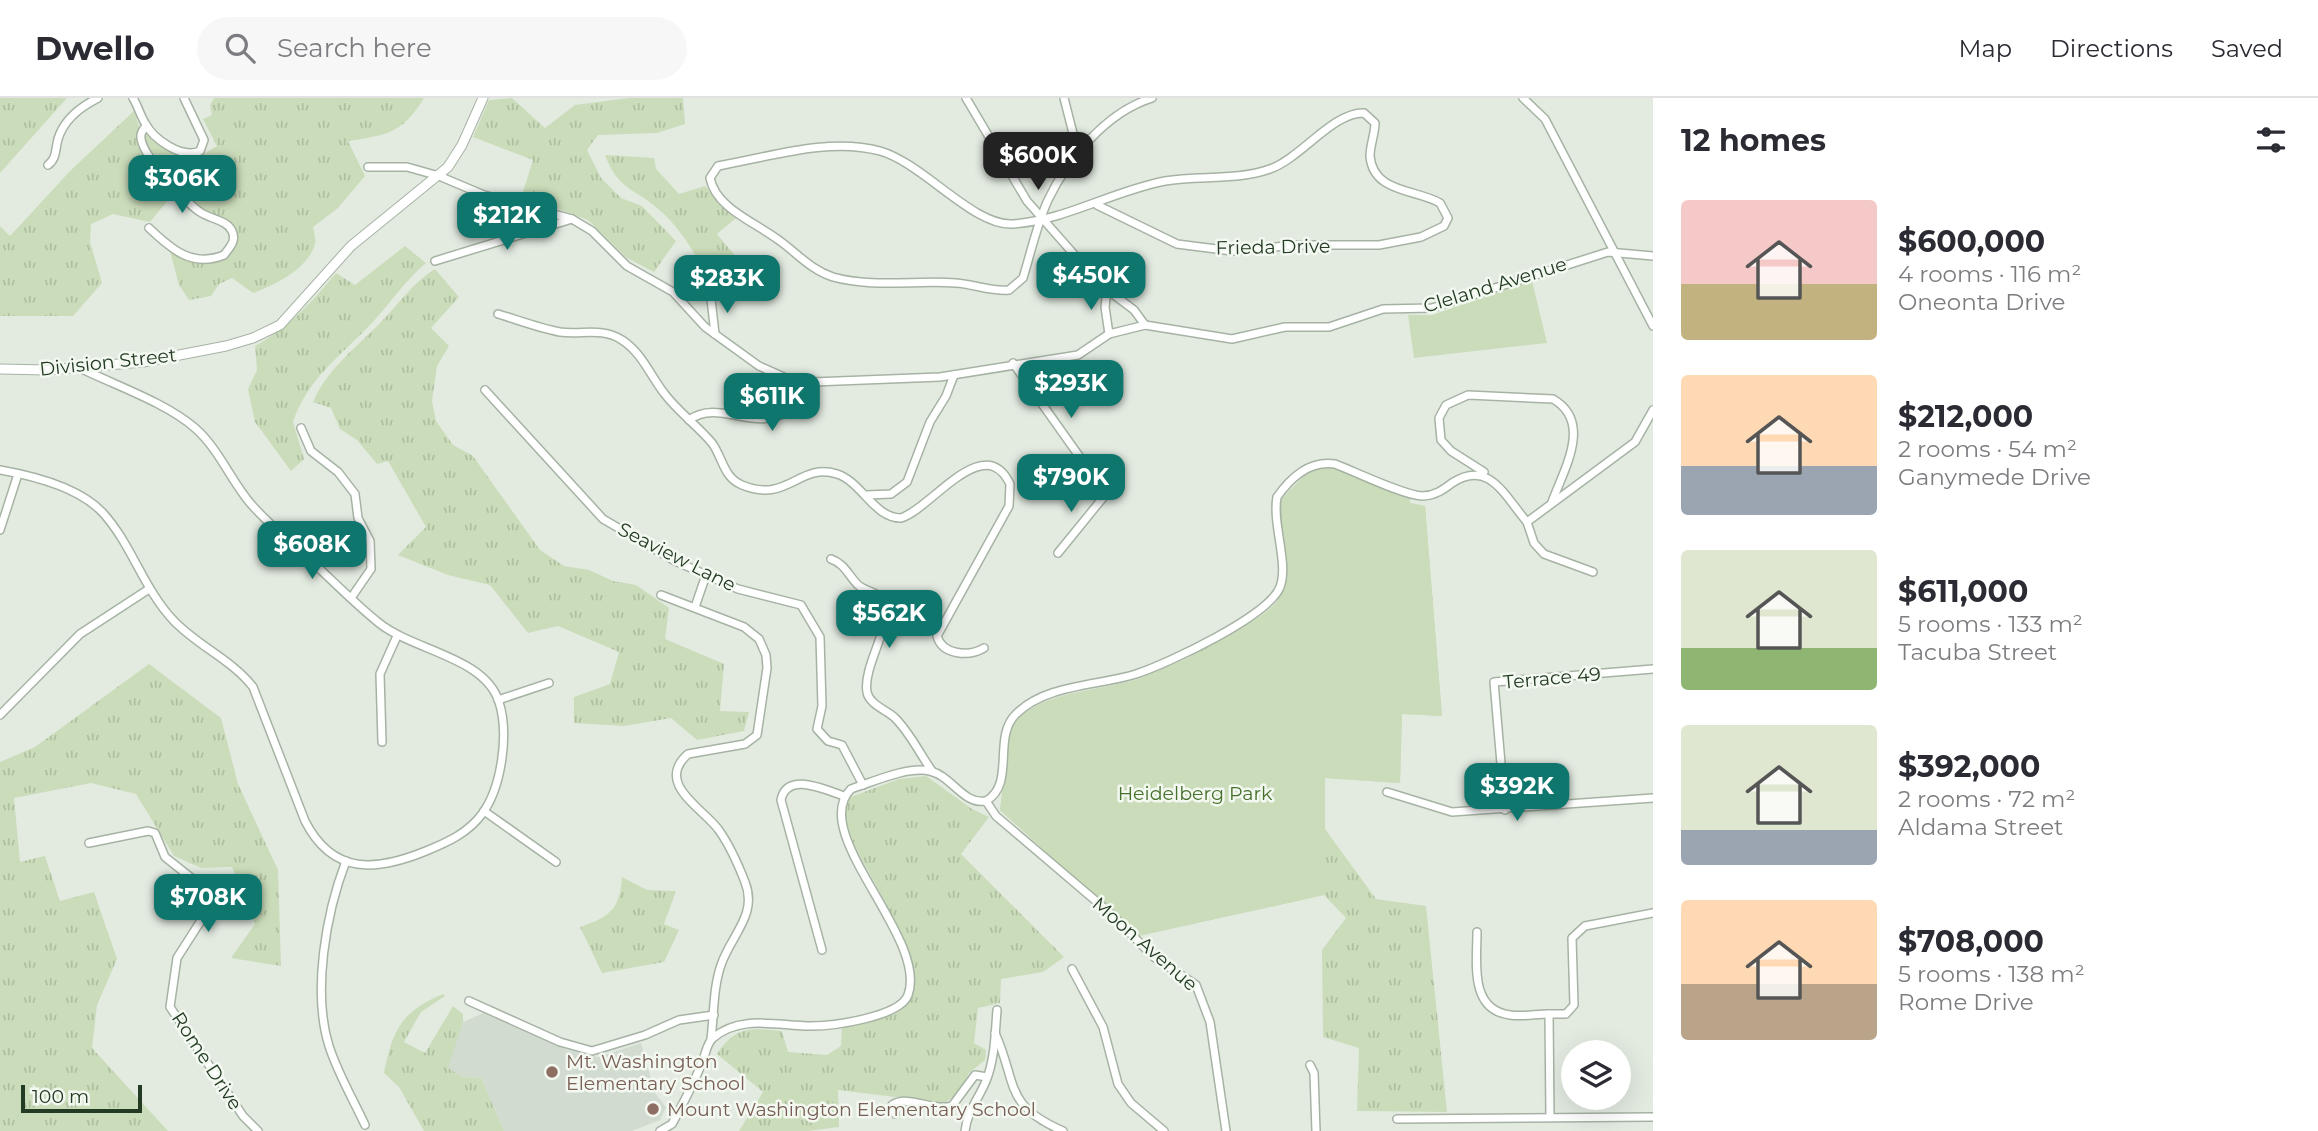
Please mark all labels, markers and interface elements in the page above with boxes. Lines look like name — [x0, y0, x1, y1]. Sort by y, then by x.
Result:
search box — [197, 17, 687, 80]
text: Dwello — [35, 28, 155, 68]
icon: search — [221, 29, 259, 67]
text: Search here — [277, 32, 432, 64]
text: Map — [1959, 34, 2012, 63]
text: Directions — [2050, 34, 2173, 63]
text: Saved — [2211, 34, 2283, 63]
icon: filters — [2252, 121, 2290, 159]
text: 12 homes — [1681, 122, 1826, 159]
pin: $600K — [989, 132, 1087, 192]
text: $600K — [999, 141, 1077, 169]
pin: $306K — [133, 156, 231, 215]
text: $306K — [144, 164, 220, 192]
pin: $212K — [458, 192, 556, 252]
text: $212K — [473, 201, 541, 229]
text: $600,000 — [1898, 223, 2045, 260]
icon: home — [1737, 228, 1821, 312]
street label: Frieda Drive — [1215, 235, 1331, 259]
pin: $450K — [1042, 252, 1140, 312]
street label: Cleland Avenue — [1420, 252, 1570, 318]
pin: $283K — [678, 256, 776, 315]
text: 4 rooms · 116 m² — [1898, 260, 2081, 288]
text: $450K — [1052, 261, 1130, 289]
text: $283K — [690, 264, 764, 292]
text: Oneonta Drive — [1898, 288, 2065, 316]
street label: Division Street — [38, 343, 178, 381]
pin: $293K — [1022, 360, 1120, 420]
text: $293K — [1034, 369, 1108, 397]
pin: $611K — [723, 374, 821, 433]
text: $611K — [740, 382, 804, 410]
text: $212,000 — [1898, 398, 2033, 435]
icon: home — [1737, 403, 1821, 487]
text: 2 rooms · 54 m² — [1898, 435, 2077, 463]
pin: $790K — [1022, 454, 1120, 514]
text: $790K — [1033, 463, 1109, 491]
text: Ganymede Drive — [1898, 463, 2091, 491]
street label: Seaview Lane — [614, 517, 740, 597]
pin: $608K — [263, 522, 361, 581]
text: $608K — [273, 530, 351, 558]
text: $611,000 — [1898, 573, 2028, 610]
icon: home — [1737, 578, 1821, 662]
pin: $562K — [840, 590, 938, 650]
text: $562K — [852, 599, 926, 627]
text: 5 rooms · 133 m² — [1898, 610, 2083, 638]
text: Tacuba Street — [1898, 638, 2057, 666]
street label: Terrace 49 — [1502, 662, 1602, 694]
text: $392,000 — [1898, 748, 2040, 785]
icon: home — [1737, 753, 1821, 837]
pin: $392K — [1468, 764, 1566, 823]
text: $392K — [1480, 772, 1554, 800]
park label: Heidelberg Park — [1118, 782, 1273, 805]
text: 2 rooms · 72 m² — [1898, 785, 2075, 813]
text: Aldama Street — [1898, 813, 2063, 841]
pin: $708K — [159, 874, 257, 934]
text: $708K — [170, 883, 246, 911]
street label: Moon Avenue — [1088, 892, 1202, 996]
text: $708,000 — [1898, 923, 2044, 960]
icon: home — [1737, 928, 1821, 1012]
text: 5 rooms · 138 m² — [1898, 960, 2085, 988]
text: Rome Drive — [1898, 988, 2034, 1016]
street label: Rome Drive — [167, 1008, 247, 1114]
map controls — [1561, 1040, 1631, 1110]
button: layers — [1561, 1040, 1631, 1110]
place label: Mt. Washington Elementary School — [566, 1050, 745, 1095]
marker: Mt. Washington Elementary School — [544, 1064, 560, 1080]
scale bar — [21, 1082, 142, 1114]
text: 100 m — [32, 1085, 89, 1108]
place label: Mount Washington Elementary School — [667, 1098, 1036, 1121]
marker: Mount Washington Elementary School — [645, 1101, 661, 1117]

